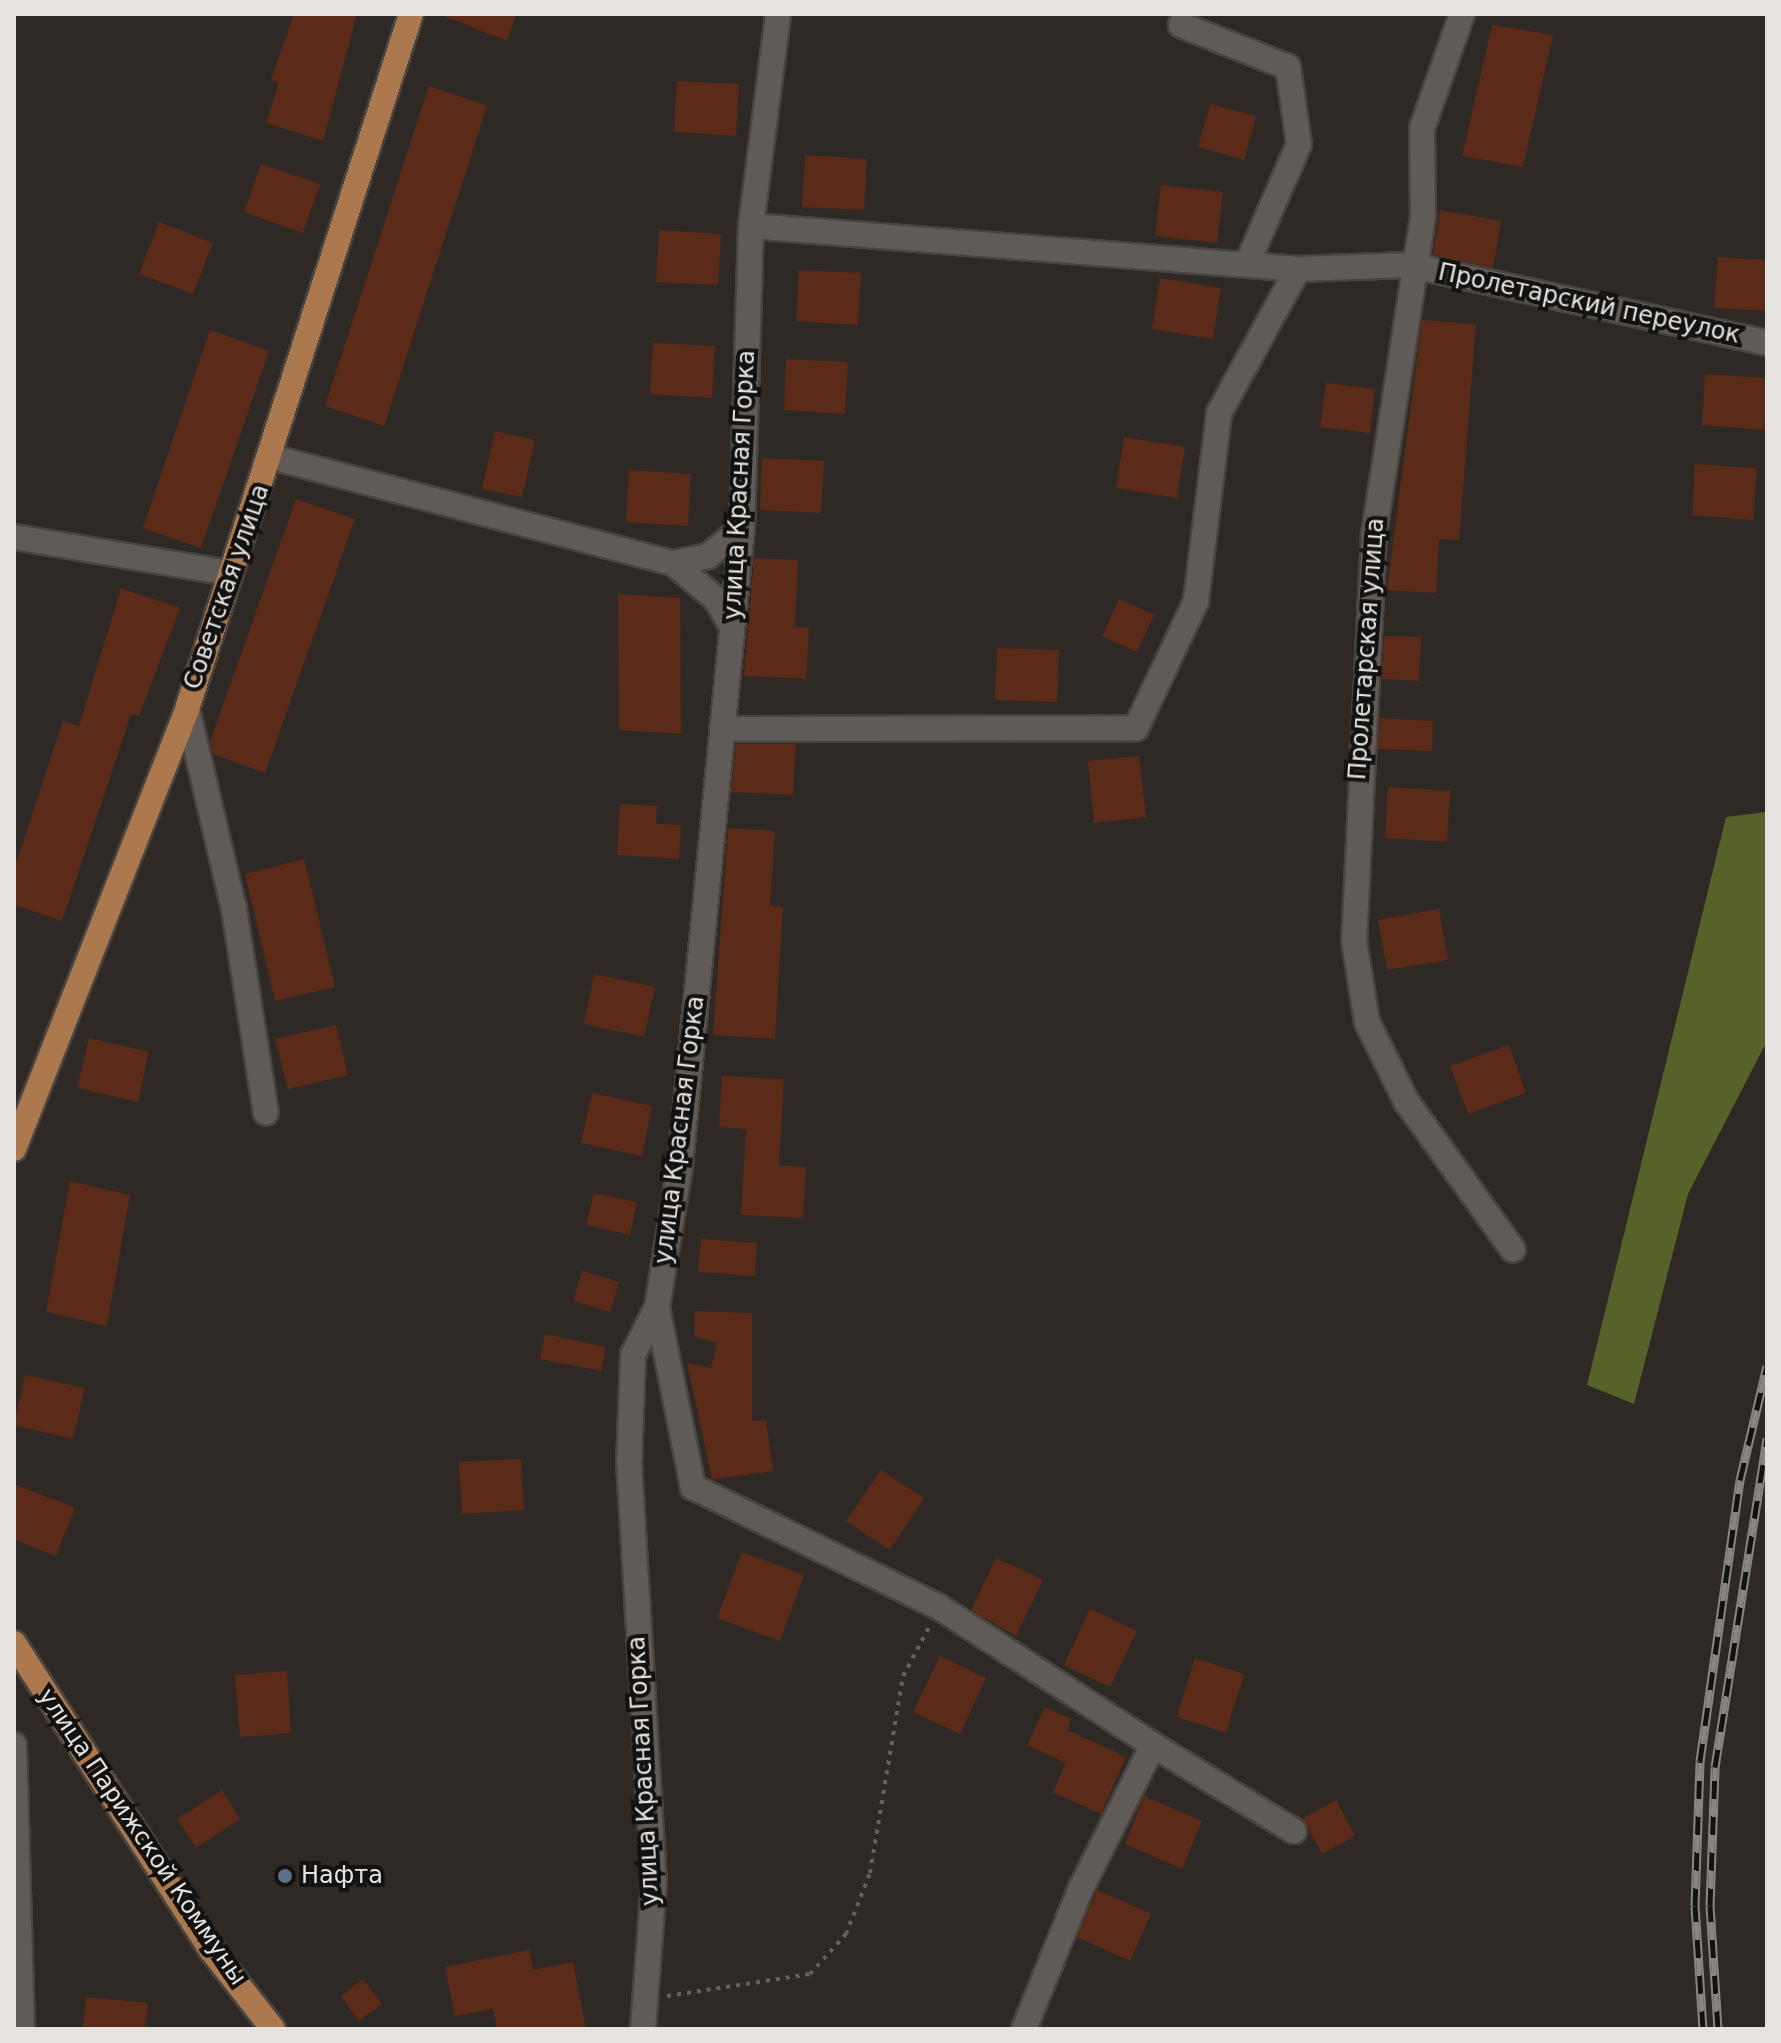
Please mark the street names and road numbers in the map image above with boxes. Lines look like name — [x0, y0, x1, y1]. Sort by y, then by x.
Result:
street label: Пролетарский переулок — [1436, 258, 1742, 350]
street label: улица Красная Горка — [719, 349, 761, 621]
street label: Советская улица — [178, 481, 276, 693]
street label: Пролетарская улица — [1343, 517, 1391, 781]
street label: улица Красная Горка — [649, 994, 711, 1266]
street label: улица Красная Горка — [623, 1635, 665, 1907]
street label: улица Парижской Коммуны — [32, 1683, 252, 1991]

